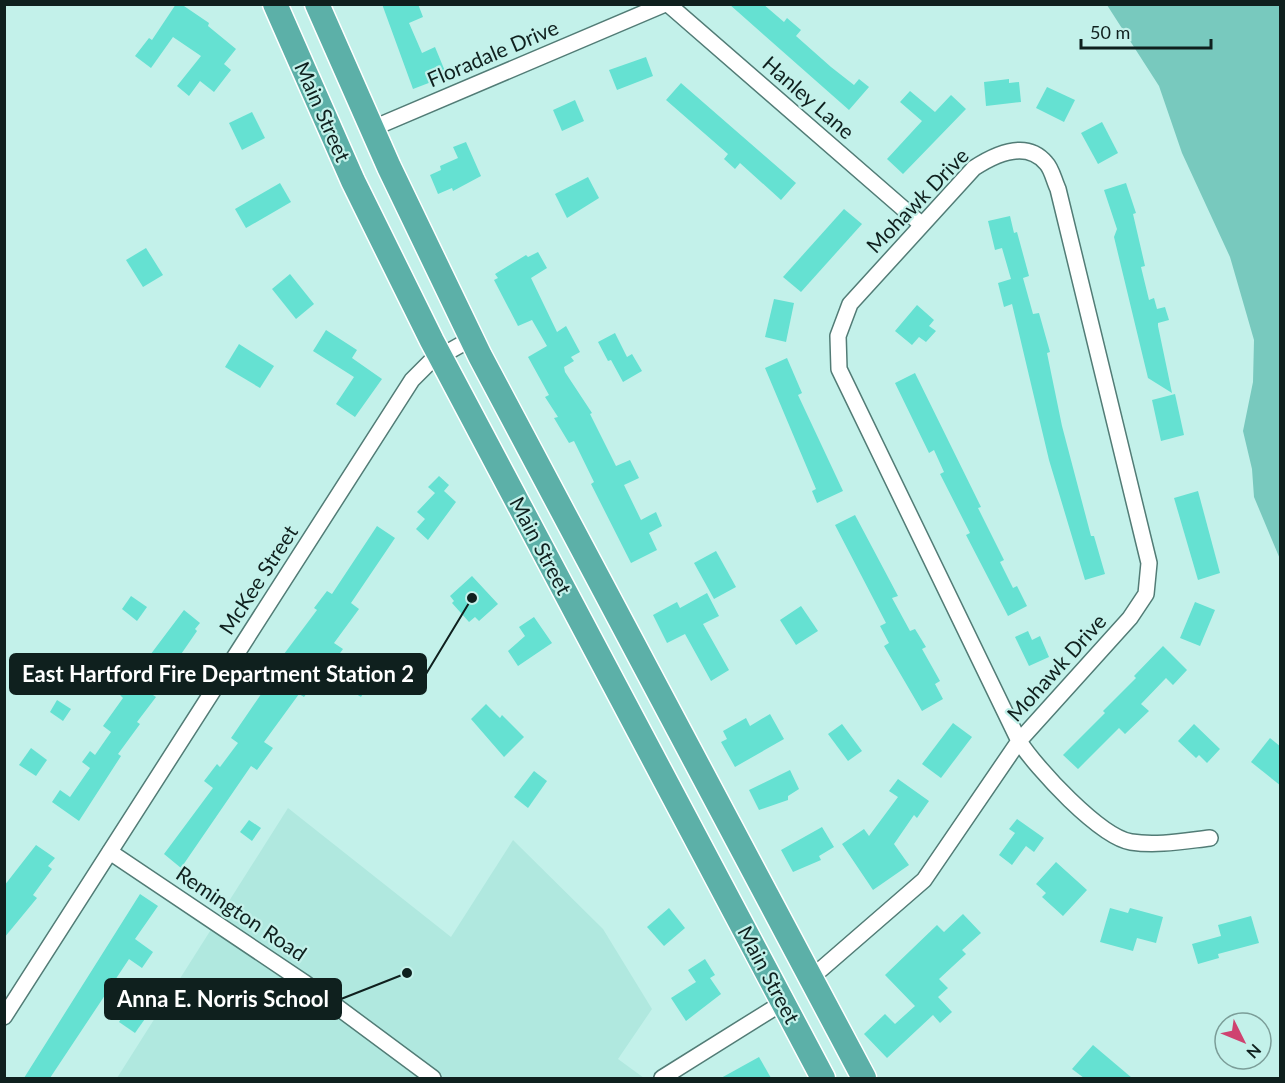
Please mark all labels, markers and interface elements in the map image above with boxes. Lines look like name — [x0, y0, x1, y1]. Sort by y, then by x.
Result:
scale bar — [1081, 12, 1212, 50]
street label: Floradale Drive — [423, 14, 562, 92]
text: 50 m — [1090, 21, 1130, 43]
street label: Hanley Lane — [758, 50, 860, 143]
street label: Main Street — [290, 57, 357, 166]
street label: Mohawk Drive — [861, 142, 973, 257]
street label: Main Street — [505, 492, 578, 599]
street label: McKee Street — [213, 520, 303, 638]
street label: Mohawk Drive — [1001, 608, 1111, 726]
callout: East Hartford Fire Department Station 2 — [10, 654, 426, 694]
text: East Hartford Fire Department Station 2 — [22, 660, 414, 687]
street label: Remington Road — [172, 860, 312, 966]
street label: Main Street — [733, 921, 806, 1028]
callout: Anna E. Norris School — [105, 979, 341, 1019]
text: Anna E. Norris School — [116, 985, 329, 1012]
north arrow — [1213, 1011, 1273, 1071]
text: N — [1243, 1041, 1265, 1063]

